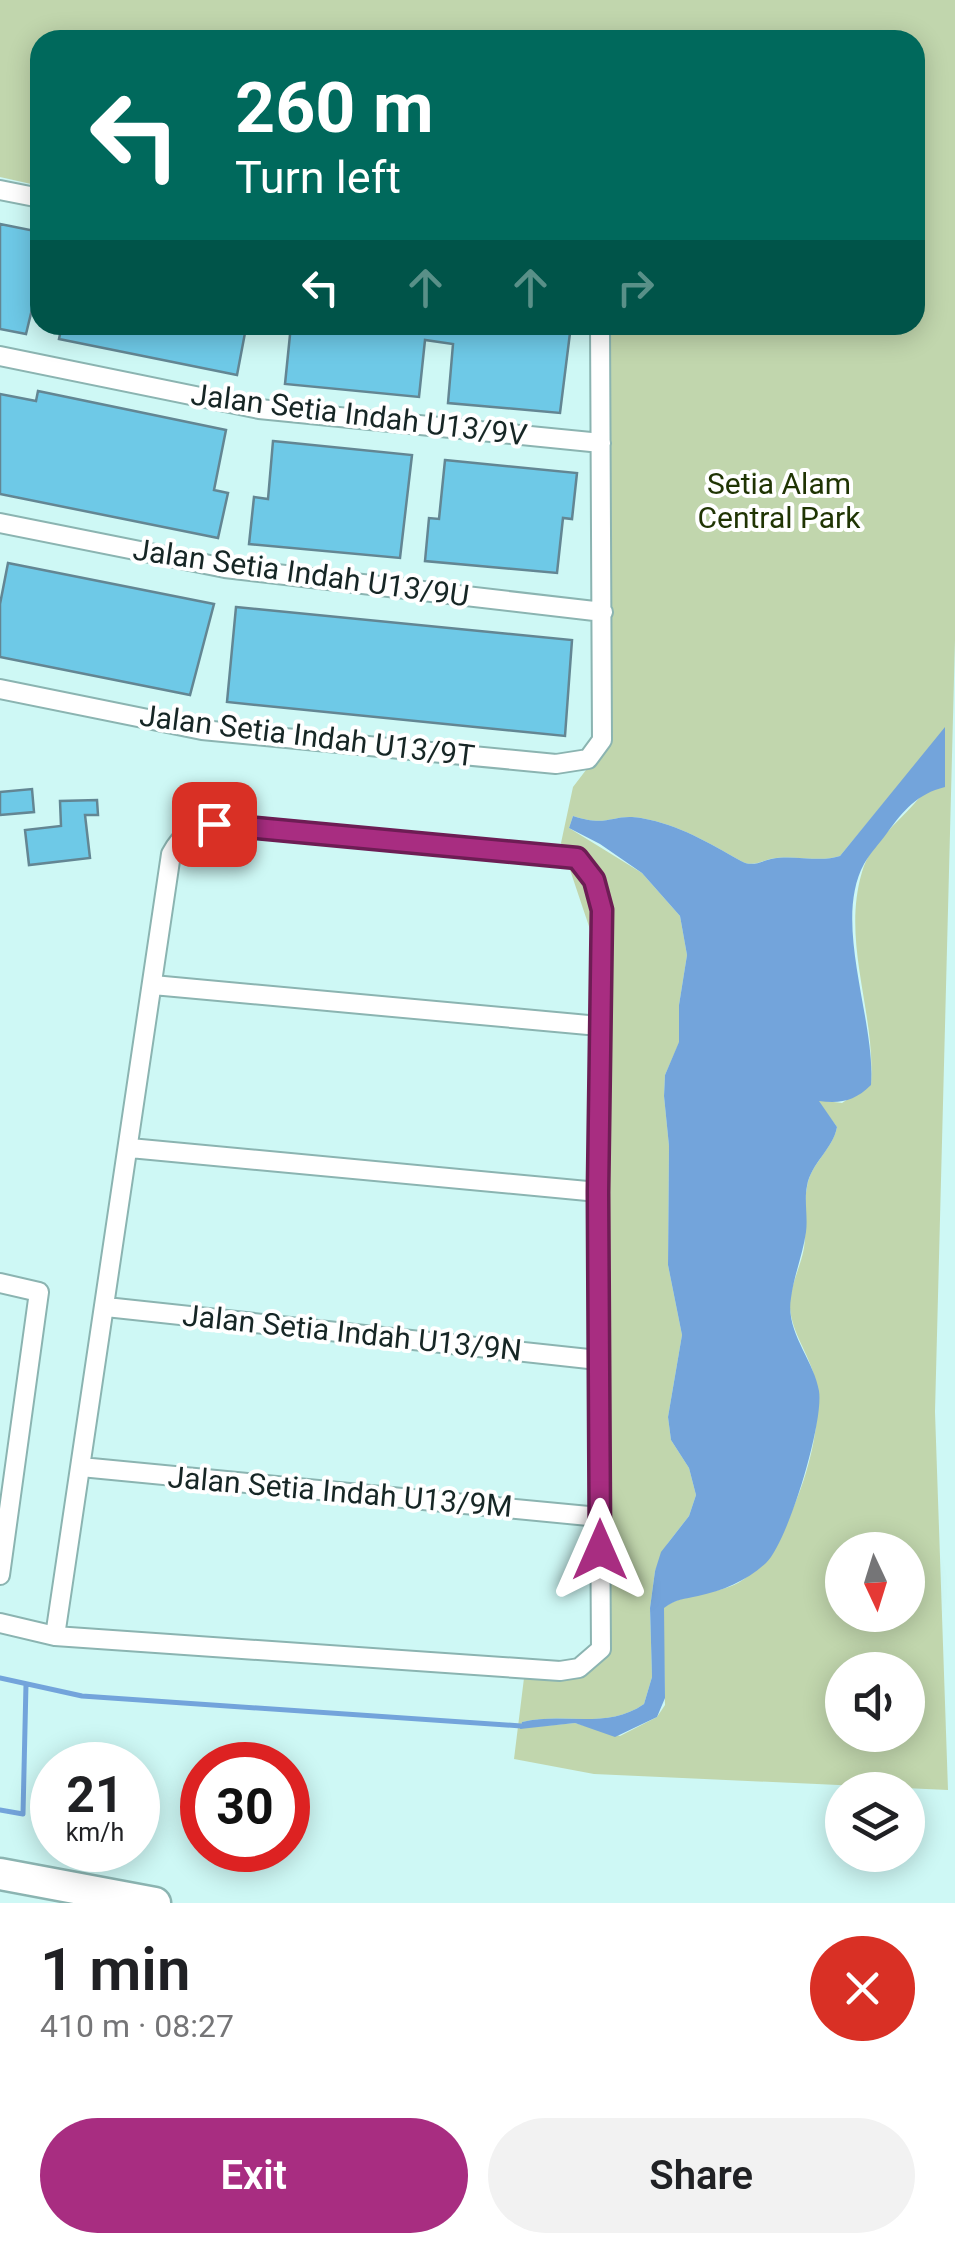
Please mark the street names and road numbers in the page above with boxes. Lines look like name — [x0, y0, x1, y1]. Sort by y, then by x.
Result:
street label: Jalan Setia Indah U13/9V — [189, 377, 529, 453]
street label: Jalan Setia Indah U13/9U — [131, 532, 471, 613]
street label: Jalan Setia Indah U13/9T — [138, 698, 477, 773]
street label: Jalan Setia Indah U13/9N — [181, 1297, 523, 1368]
street label: Jalan Setia Indah U13/9M — [166, 1459, 514, 1524]

